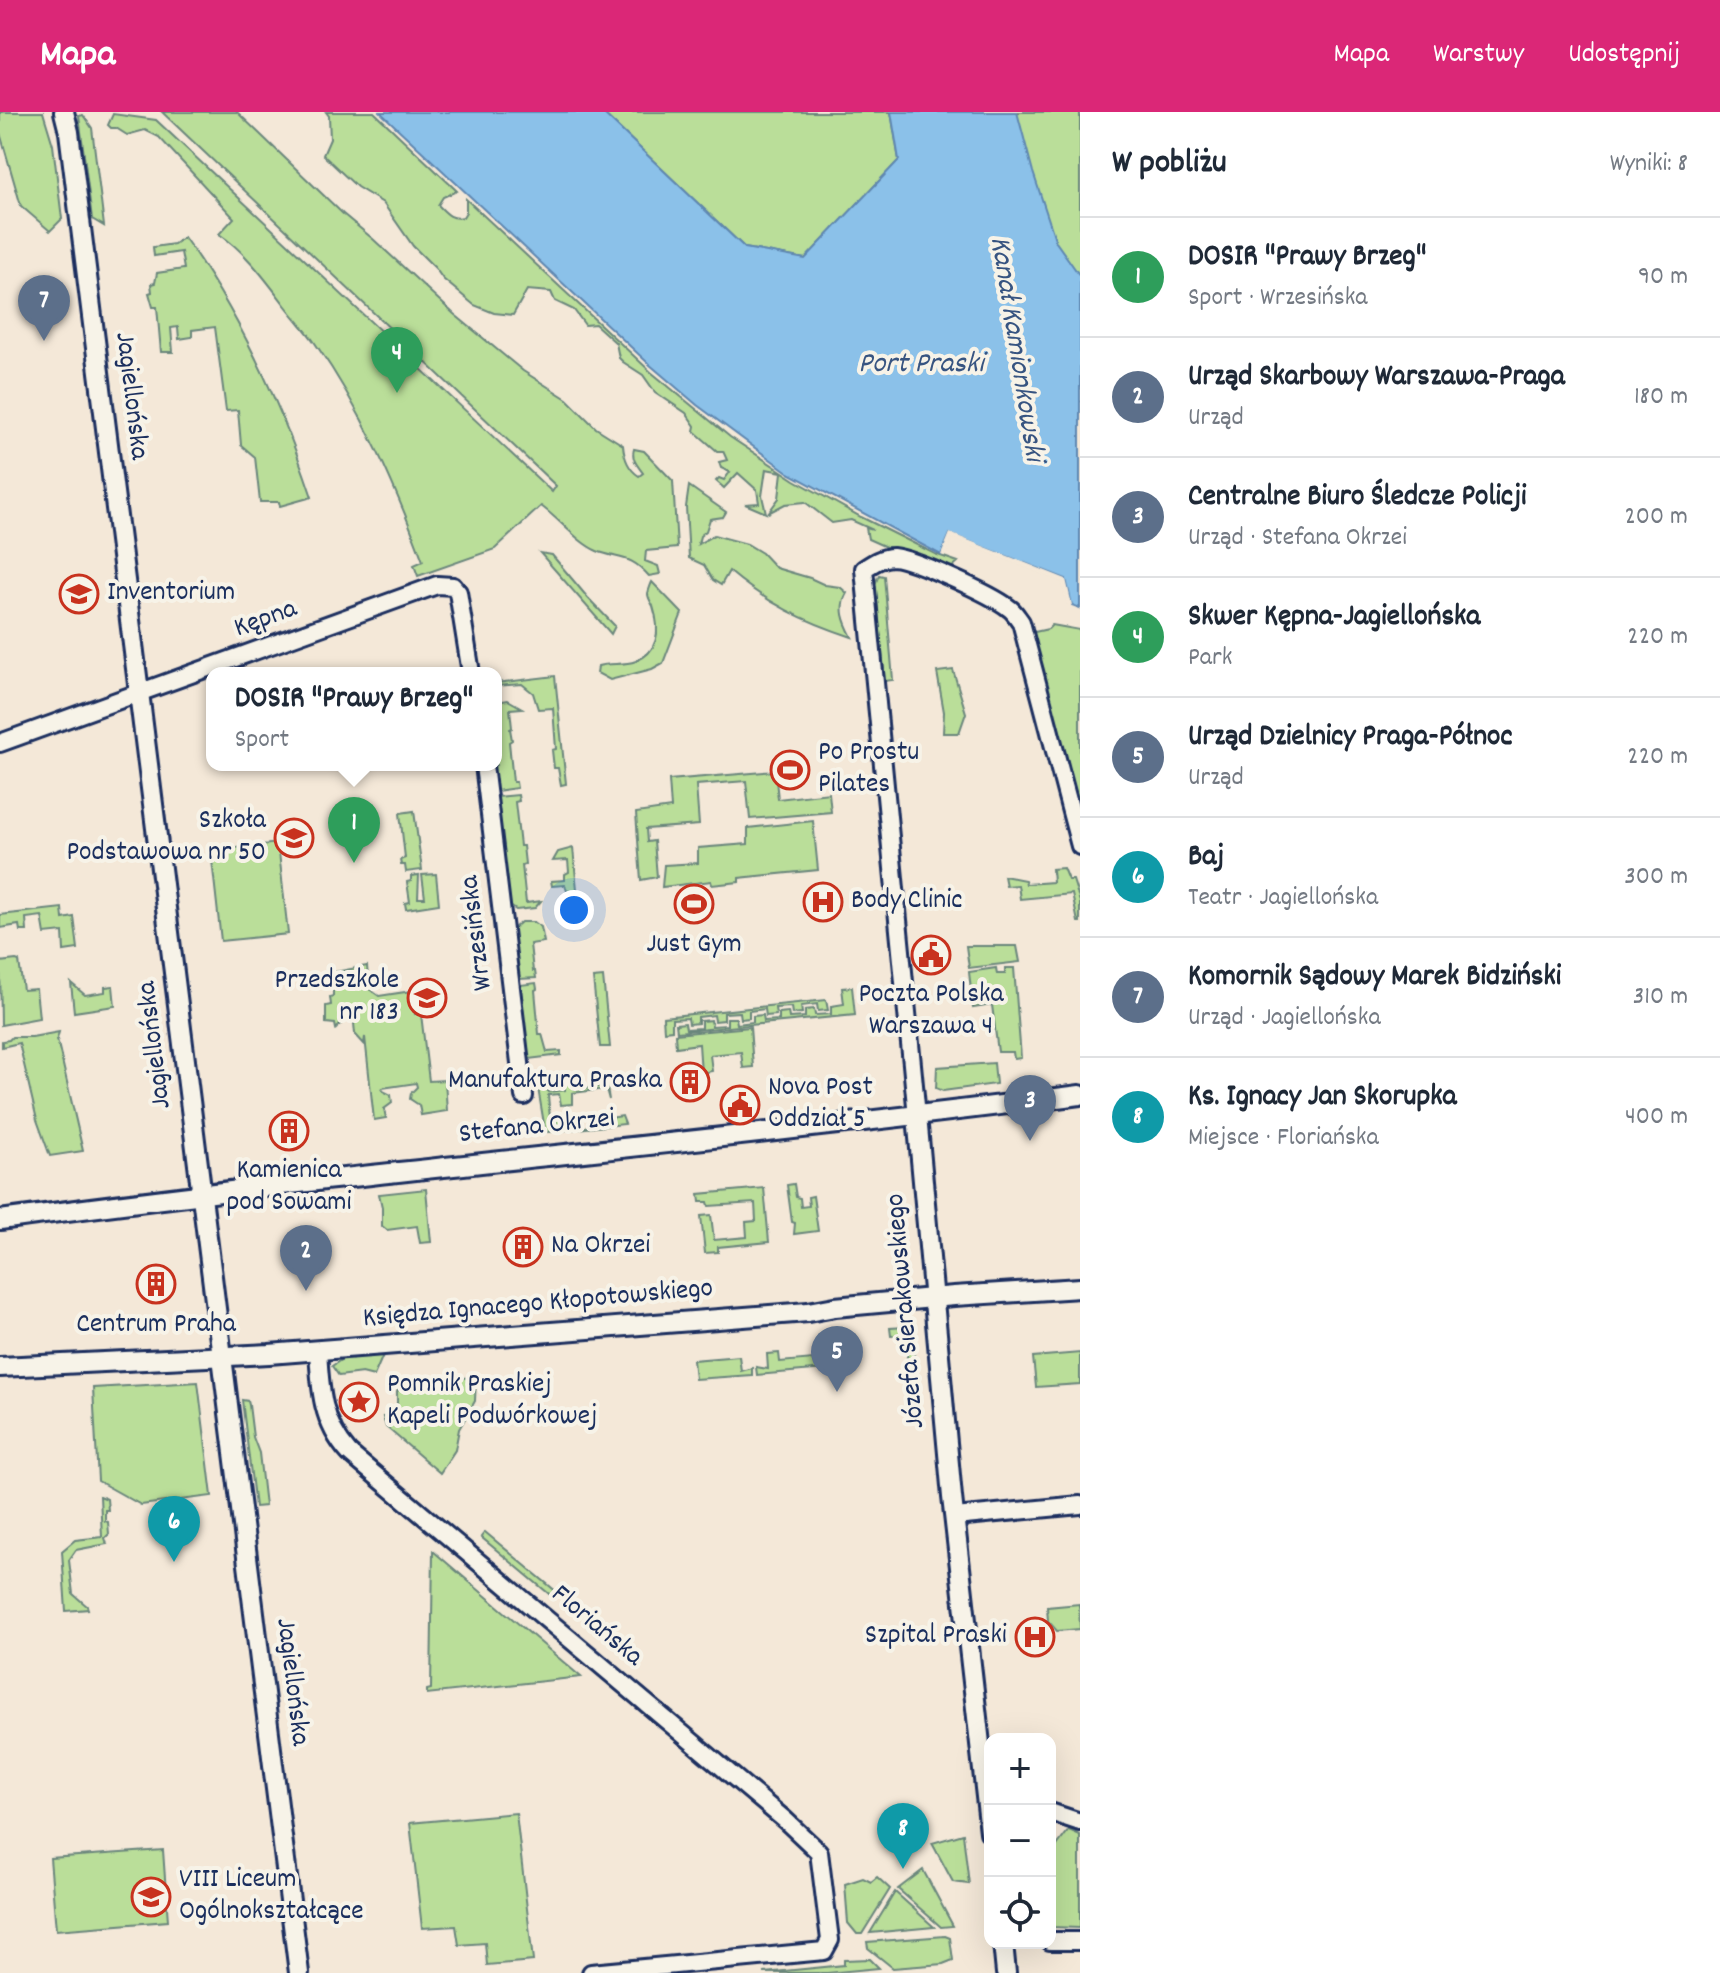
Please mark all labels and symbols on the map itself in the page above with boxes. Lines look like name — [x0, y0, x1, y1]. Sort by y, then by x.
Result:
water label: Kanał Kamionkowski — [976, 234, 1055, 469]
pin: 7 — [18, 275, 70, 341]
pin: 4 — [371, 327, 423, 393]
street label: Jagiellońska — [102, 330, 158, 463]
water label: Port Praski — [858, 344, 988, 387]
school or university icon: Inventorium — [58, 573, 100, 615]
place label: Inventorium — [107, 574, 235, 614]
street label: Kępna — [229, 590, 304, 650]
place label: Po Prostu Pilates — [818, 734, 919, 806]
sports icon: Po Prostu Pilates — [769, 749, 811, 791]
pin: 1 — [328, 797, 380, 863]
place label: Szkoła Podstawowa nr 50 — [66, 802, 267, 874]
school or university icon: Szkoła Podstawowa nr 50 — [273, 817, 315, 859]
street label: Wrzesińska — [451, 872, 505, 993]
hospital icon: Body Clinic — [802, 881, 844, 923]
place label: Body Clinic — [851, 882, 963, 922]
sports icon: Just Gym — [673, 883, 715, 925]
your location — [554, 890, 594, 930]
place label: Just Gym — [646, 926, 742, 966]
public building icon: Poczta Polska Warszawa 4 — [910, 934, 952, 976]
place label: Przedszkole nr 183 — [274, 962, 399, 1034]
place label: Poczta Polska Warszawa 4 — [858, 976, 1004, 1048]
school or university icon: Przedszkole nr 183 — [406, 977, 448, 1019]
street label: Jagiellońska — [128, 978, 184, 1111]
building icon: Manufaktura Praska — [669, 1061, 711, 1103]
place label: Manufaktura Praska — [448, 1062, 663, 1102]
place label: Nova Post Oddział 5 — [768, 1069, 873, 1141]
pin: 3 — [1004, 1075, 1056, 1141]
public building icon: Nova Post Oddział 5 — [719, 1084, 761, 1126]
street label: Stefana Okrzei — [457, 1100, 617, 1156]
building icon: Kamienica pod Sowami — [268, 1110, 310, 1152]
place label: Kamienica pod Sowami — [226, 1152, 352, 1224]
street label: Józefa Sierakowskiego — [877, 1192, 937, 1430]
pin: 2 — [280, 1225, 332, 1291]
building icon: Na Okrzei — [502, 1226, 544, 1268]
place label: Na Okrzei — [551, 1227, 650, 1267]
building icon: Centrum Praha — [135, 1263, 177, 1305]
street label: Księdza Ignacego Kłopotowskiego — [361, 1270, 715, 1340]
place label: Centrum Praha — [76, 1306, 237, 1346]
pin: 5 — [811, 1326, 863, 1392]
place label: Pomnik Praskiej Kapeli Podwórkowej — [387, 1366, 597, 1438]
place icon: Pomnik Praskiej Kapeli Podwórkowej — [338, 1381, 380, 1423]
pin: 6 — [148, 1496, 200, 1562]
street label: Floriańska — [541, 1576, 651, 1678]
street label: Jagiellońska — [263, 1616, 319, 1749]
hospital icon: Szpital Praski — [1014, 1616, 1056, 1658]
place label: Szpital Praski — [865, 1617, 1007, 1657]
pin: 8 — [877, 1803, 929, 1869]
place label: VIII Liceum Ogólnokształcące — [179, 1861, 364, 1933]
school or university icon: VIII Liceum Ogólnokształcące — [130, 1876, 172, 1918]

